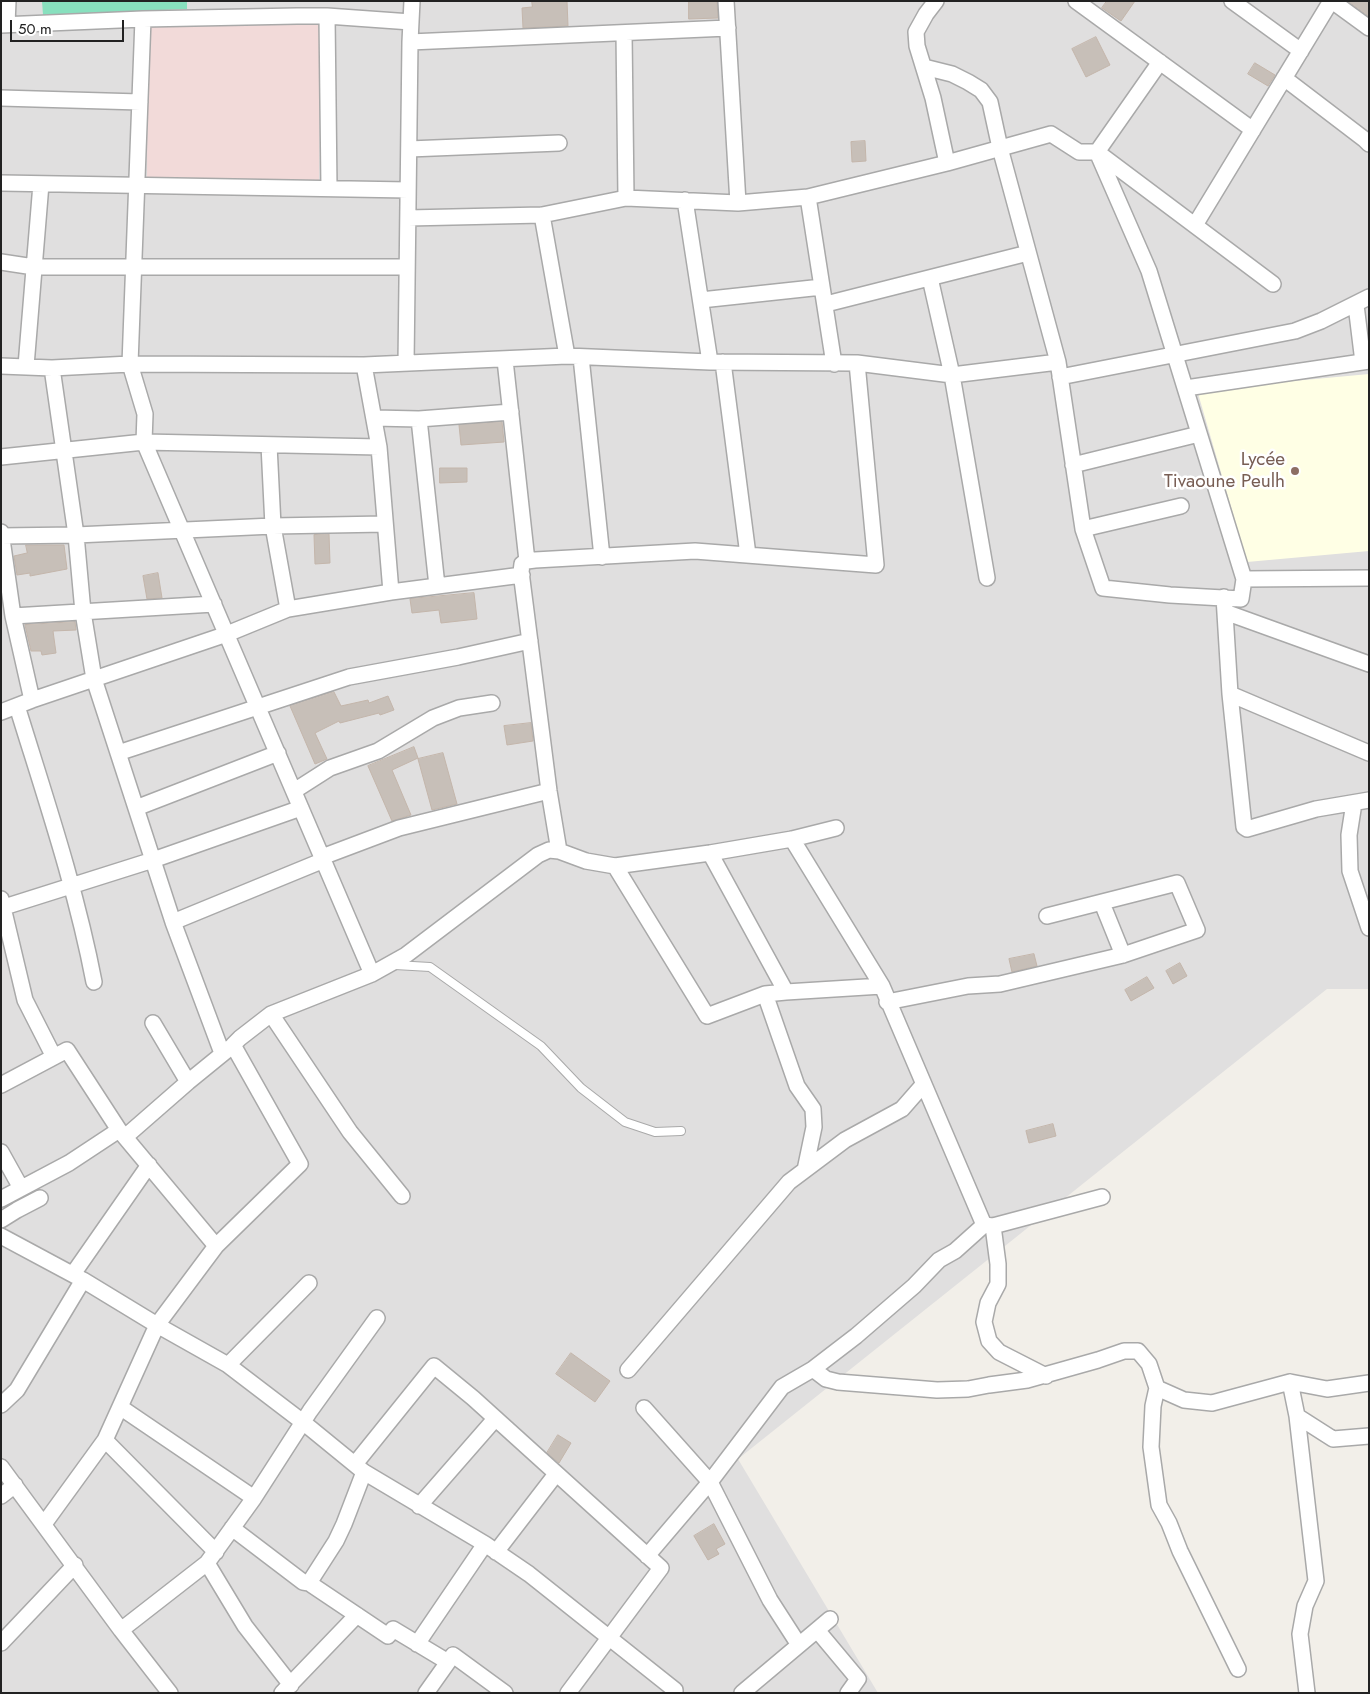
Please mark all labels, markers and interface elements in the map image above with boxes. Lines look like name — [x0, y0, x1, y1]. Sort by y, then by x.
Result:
scale bar — [12, 10, 126, 42]
text: 50 m — [18, 18, 52, 40]
place label: Lycée Tivaoune Peulh — [1164, 449, 1285, 493]
marker: Lycée Tivaoune Peulh — [1289, 465, 1301, 477]

